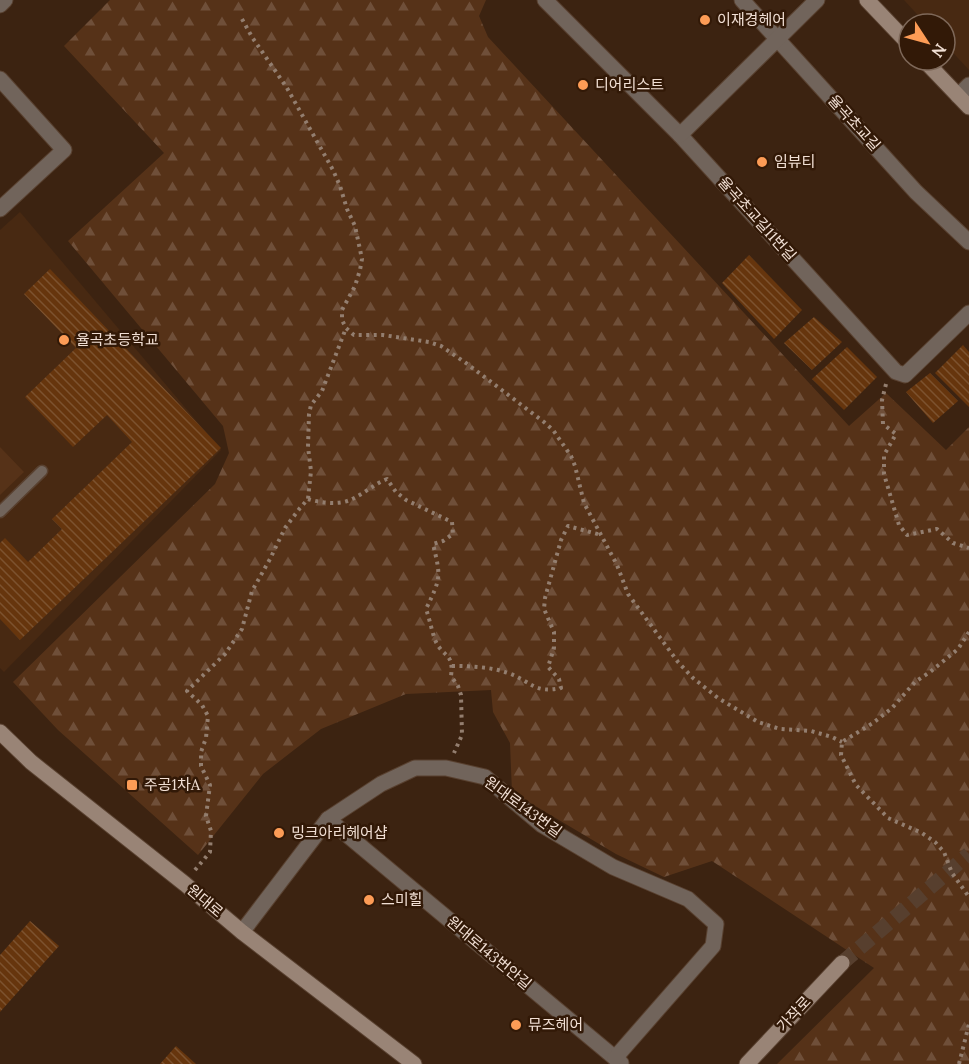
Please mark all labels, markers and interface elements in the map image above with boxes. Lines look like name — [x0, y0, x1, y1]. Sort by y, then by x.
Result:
place label: 이재경헤어 — [717, 10, 786, 29]
north arrow — [897, 12, 957, 72]
marker: 이재경헤어 — [698, 13, 712, 27]
text: N — [927, 40, 951, 62]
place label: 디어리스트 — [595, 75, 664, 94]
marker: 디어리스트 — [576, 78, 590, 92]
street label: 율곡초교길 — [824, 91, 885, 155]
place label: 임뷰티 — [774, 152, 815, 171]
marker: 임뷰티 — [755, 155, 769, 169]
street label: 율곡초교길11번길 — [714, 172, 800, 265]
place label: 율곡초등학교 — [76, 330, 159, 349]
marker: 율곡초등학교 — [57, 333, 71, 347]
street label: 원대로143번길 — [481, 772, 566, 841]
place label: 주공1차A — [144, 775, 201, 794]
marker: 주공1차A — [125, 778, 139, 792]
place label: 밍크아리헤어샵 — [291, 823, 388, 842]
marker: 밍크아리헤어샵 — [272, 826, 286, 840]
street label: 원대로 — [183, 880, 227, 921]
place label: 스미힐 — [381, 890, 422, 909]
marker: 스미힐 — [362, 893, 376, 907]
street label: 원대로143번안길 — [443, 912, 536, 994]
street label: 가작로 — [773, 992, 815, 1035]
place label: 뮤즈헤어 — [528, 1015, 583, 1034]
marker: 뮤즈헤어 — [509, 1018, 523, 1032]

